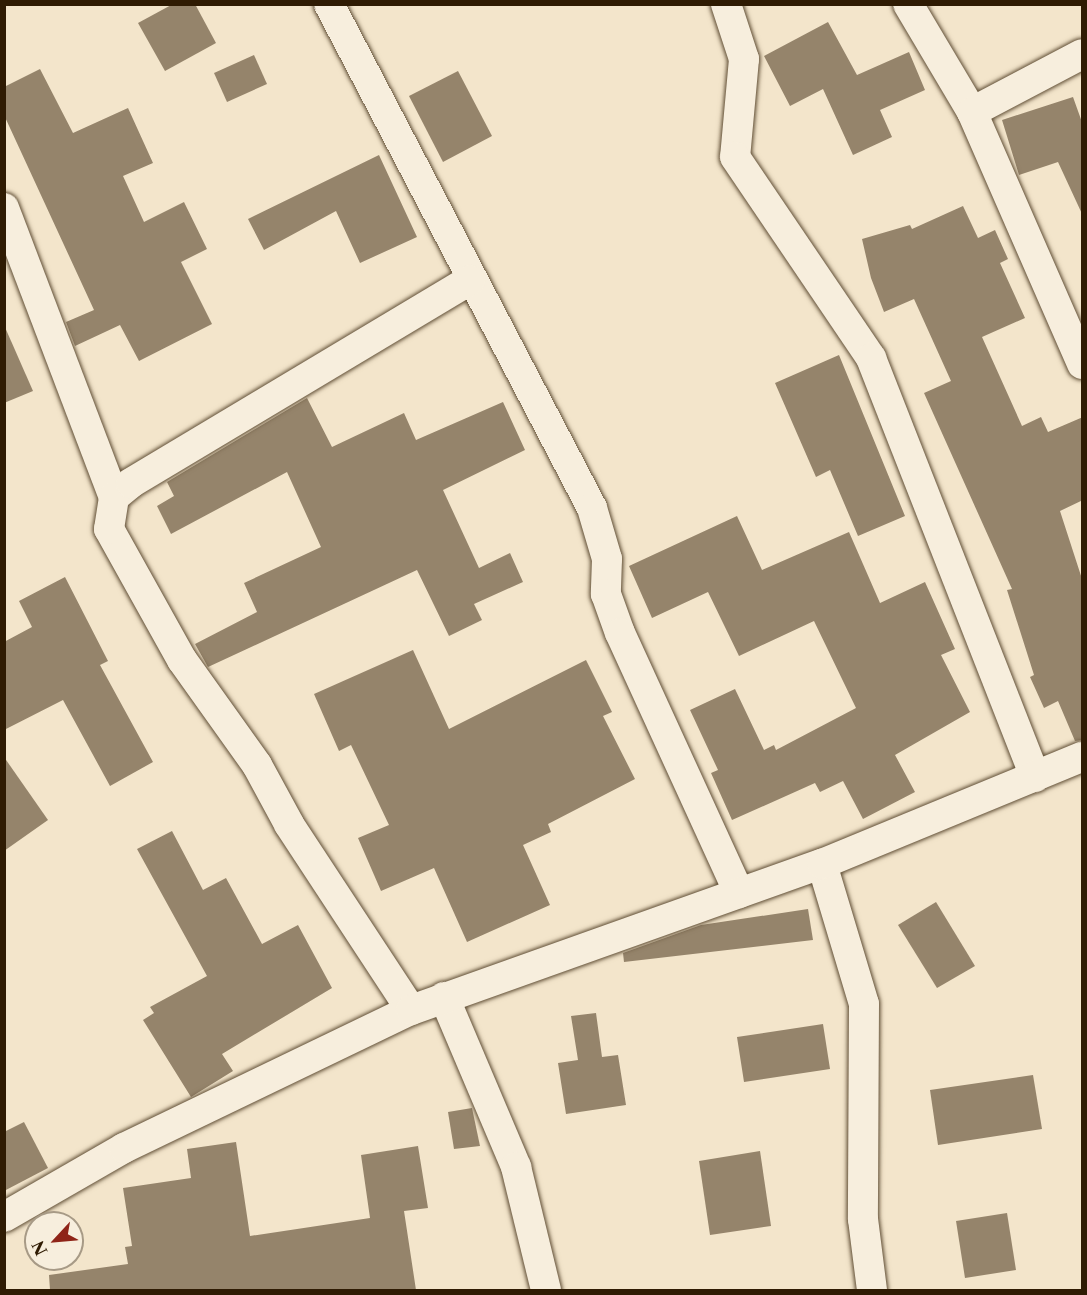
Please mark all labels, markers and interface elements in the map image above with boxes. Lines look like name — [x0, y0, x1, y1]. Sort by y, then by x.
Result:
north arrow — [24, 1211, 84, 1271]
text: N — [28, 1237, 52, 1259]

